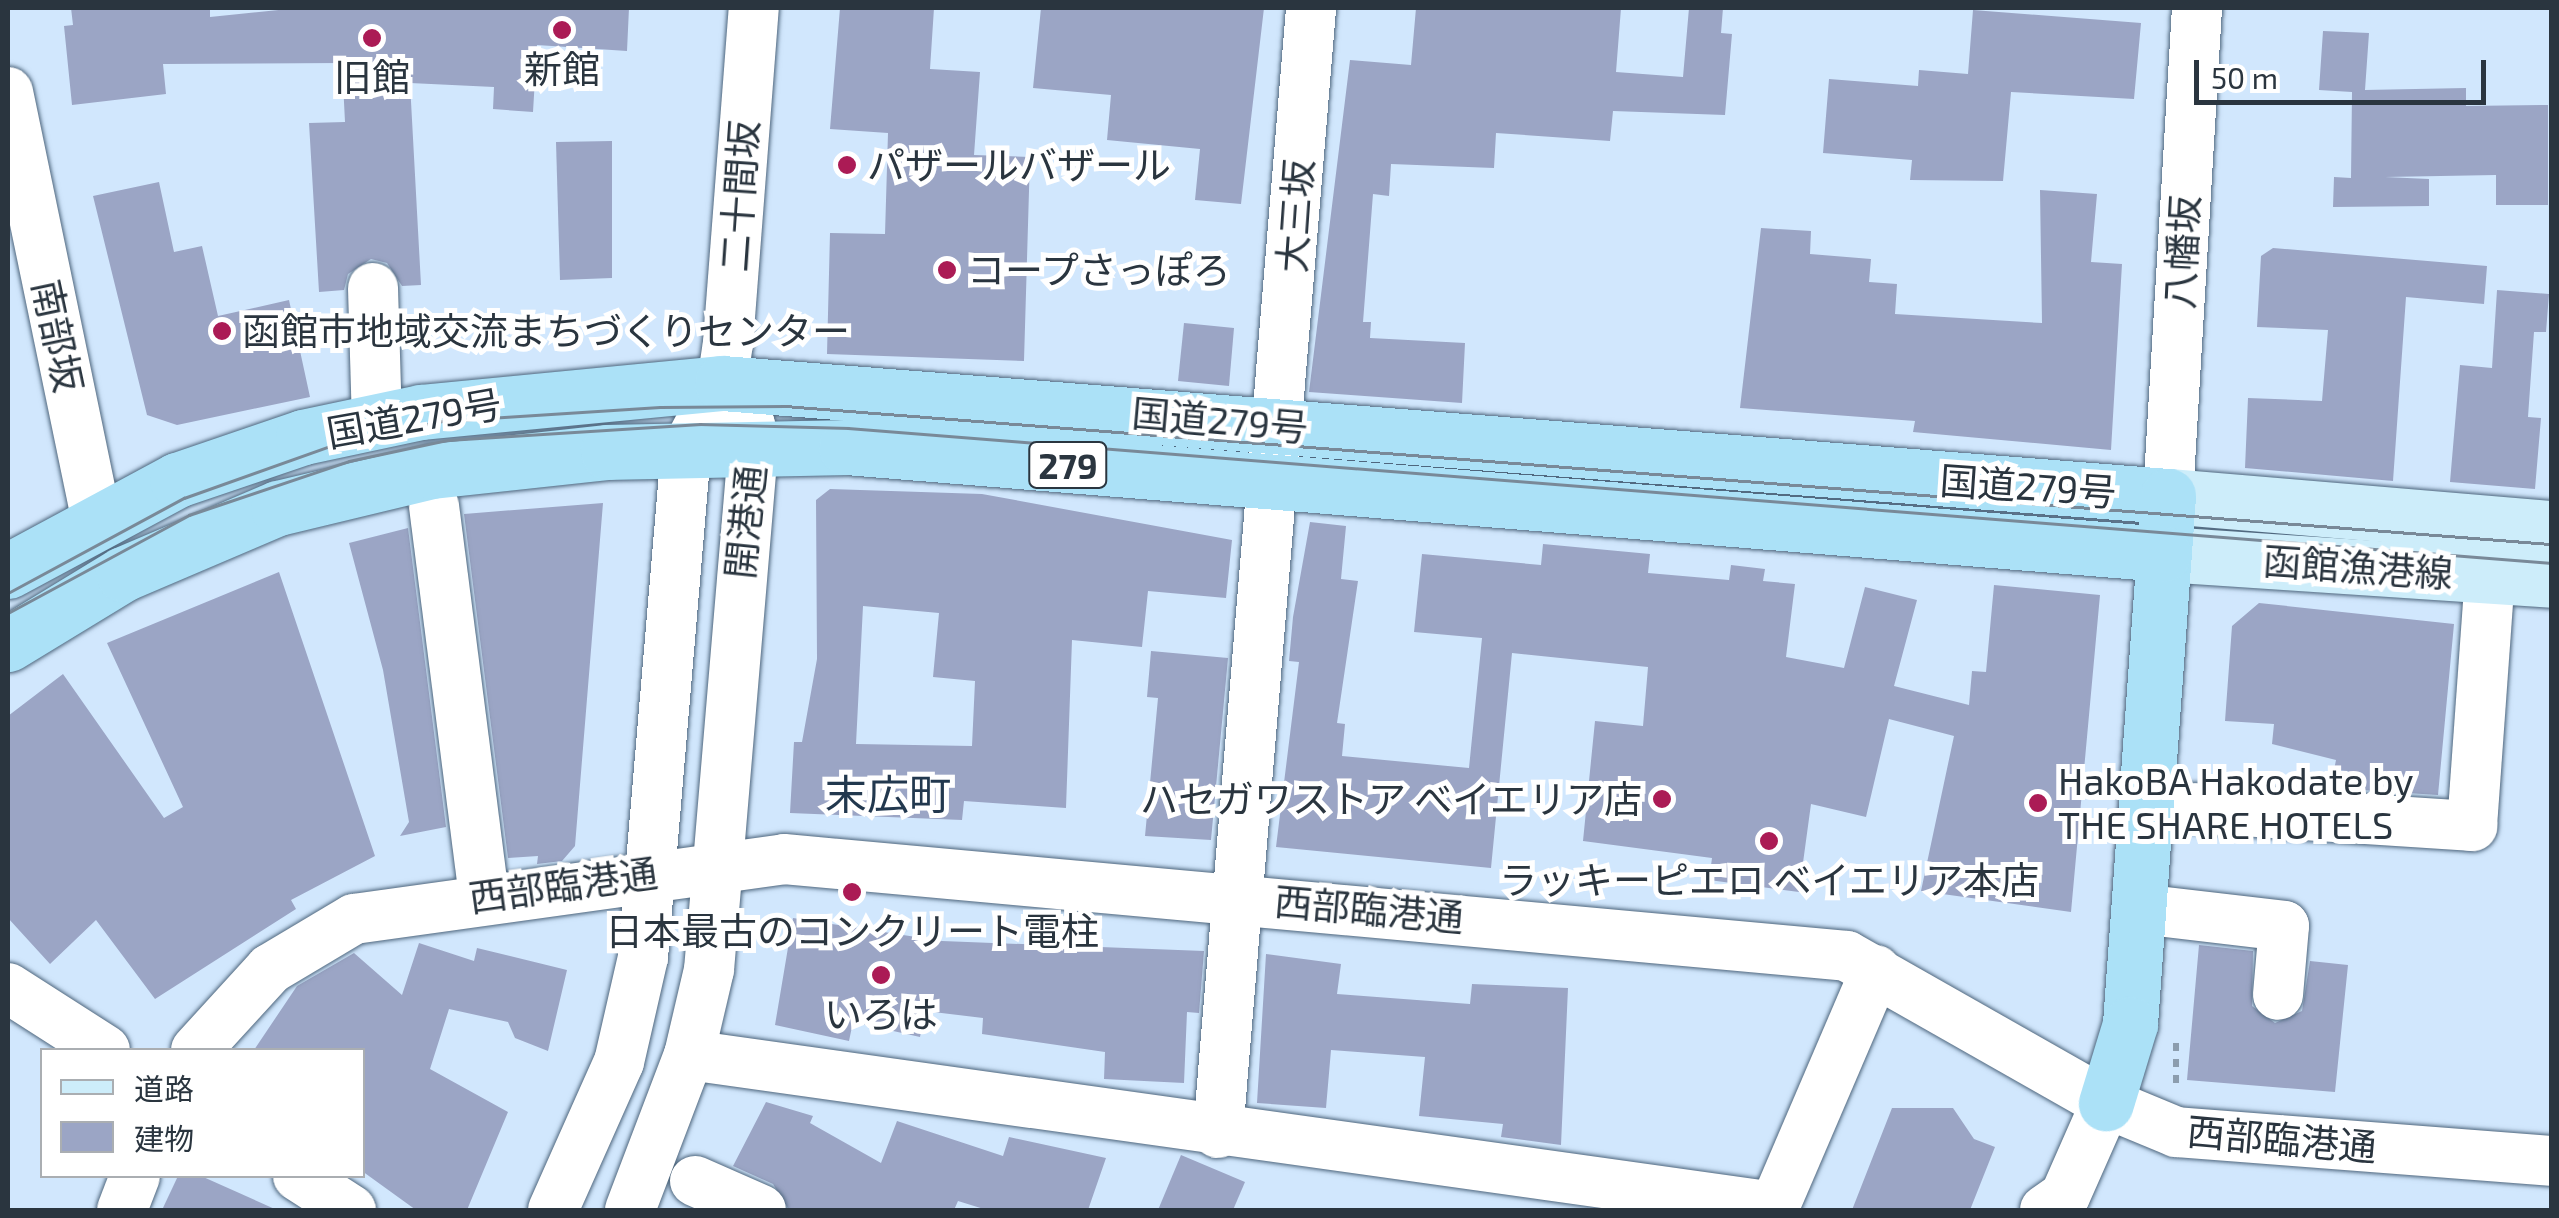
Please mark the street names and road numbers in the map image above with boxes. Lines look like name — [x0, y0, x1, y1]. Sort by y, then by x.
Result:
street label: 二十間坂 — [711, 119, 767, 273]
street label: 大三坂 — [1268, 158, 1322, 274]
street label: 八幡坂 — [2156, 194, 2208, 310]
street label: 南部坂 — [24, 276, 92, 396]
street label: 国道279号 — [323, 380, 505, 456]
street label: 国道279号 — [1130, 390, 1310, 450]
road number: 279 — [1028, 435, 1108, 495]
street label: 国道279号 — [1938, 457, 2118, 515]
street label: 開港通 — [716, 463, 774, 581]
street label: 函館漁港線 — [2262, 538, 2454, 596]
street label: 西部臨港通 — [466, 849, 660, 921]
street label: 西部臨港通 — [1272, 878, 1466, 940]
street label: 西部臨港通 — [2185, 1108, 2379, 1170]

